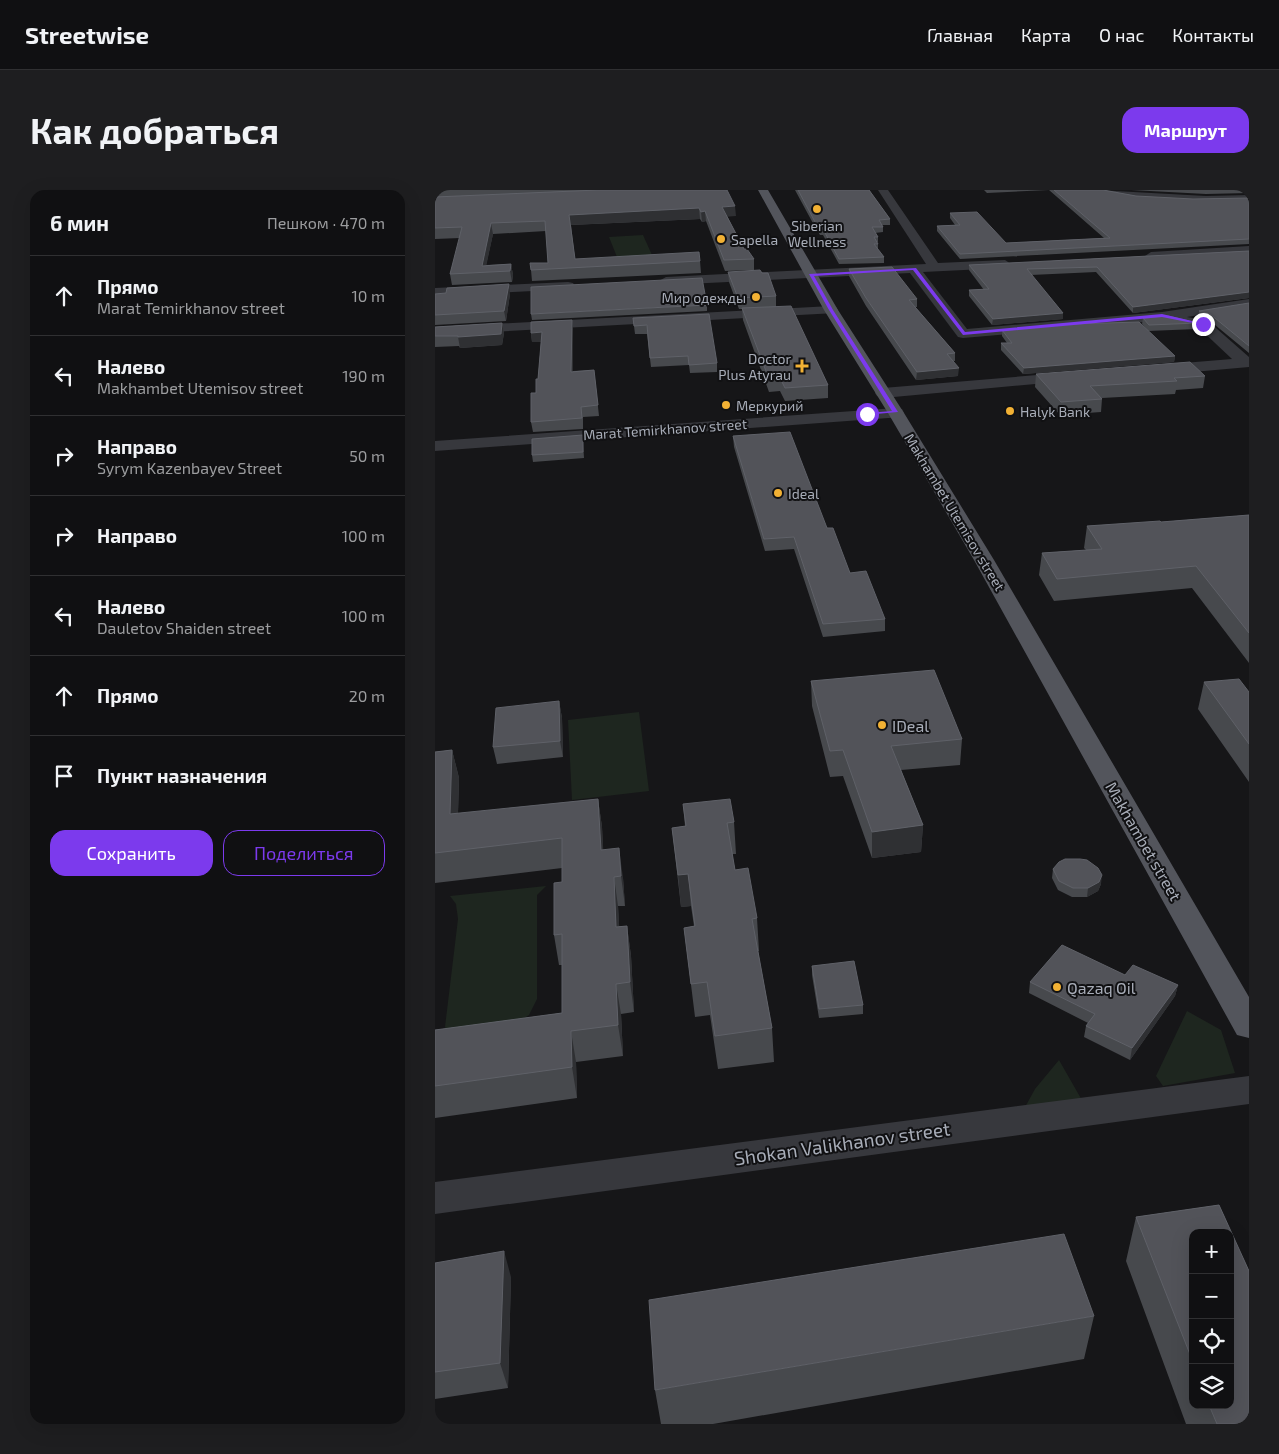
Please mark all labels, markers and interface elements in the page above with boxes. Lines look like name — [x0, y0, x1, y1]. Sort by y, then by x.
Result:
text: Streetwise — [25, 20, 149, 49]
text: Главная — [927, 24, 993, 46]
text: Карта — [1021, 24, 1071, 46]
text: О нас — [1099, 24, 1144, 46]
text: Контакты — [1172, 24, 1254, 46]
button: Маршрут — [1122, 107, 1249, 153]
text: Как добраться — [30, 109, 279, 151]
marker: Siberian Wellness — [811, 203, 823, 215]
text: 6 мин — [50, 210, 109, 235]
text: Пешком · 470 m — [267, 213, 385, 232]
place label: Siberian Wellness — [788, 217, 846, 250]
place label: Sapella — [731, 231, 778, 248]
marker: Sapella — [715, 233, 727, 245]
text: Прямо — [97, 275, 159, 298]
icon: ahead — [50, 282, 78, 310]
text: 10 m — [351, 286, 385, 305]
place label: Мир одежды — [661, 289, 746, 306]
marker: Мир одежды — [750, 291, 762, 303]
text: Marat Temirkhanov street — [97, 298, 285, 317]
route end — [1192, 313, 1215, 336]
place label: Doctor Plus Atyrau — [718, 350, 791, 383]
text: Налево — [97, 355, 165, 378]
marker: Doctor Plus Atyrau — [795, 359, 809, 373]
icon: left — [50, 362, 78, 390]
text: 190 m — [342, 366, 385, 385]
text: Makhambet Utemisov street — [97, 378, 303, 397]
place label: Меркурий — [736, 397, 804, 414]
marker: Меркурий — [720, 399, 732, 411]
route start — [856, 403, 879, 426]
place label: Halyk Bank — [1020, 403, 1090, 420]
marker: Halyk Bank — [1004, 405, 1016, 417]
street label: Marat Temirkhanov street — [582, 415, 748, 443]
street label: Makhambet Utemisov street — [901, 430, 1009, 594]
text: Направо — [97, 435, 177, 458]
icon: right — [50, 442, 78, 470]
text: 50 m — [349, 446, 385, 465]
text: Syrym Kazenbayev Street — [97, 458, 282, 477]
place label: Ideal — [788, 485, 820, 502]
marker: Ideal — [772, 487, 784, 499]
icon: right — [50, 522, 78, 550]
text: Направо — [97, 524, 177, 547]
text: 100 m — [342, 526, 385, 545]
text: Налево — [97, 595, 165, 618]
icon: left — [50, 602, 78, 630]
text: 100 m — [342, 606, 385, 625]
text: Dauletov Shaiden street — [97, 618, 271, 637]
icon: ahead — [50, 682, 78, 710]
text: Прямо — [97, 684, 159, 707]
text: 20 m — [349, 686, 385, 705]
place label: IDeal — [892, 716, 929, 735]
marker: IDeal — [876, 719, 888, 731]
icon: arrive — [50, 762, 78, 790]
text: Пункт назначения — [97, 764, 267, 787]
street label: Makhambet street — [1102, 778, 1186, 904]
button: Сохранить — [50, 830, 213, 876]
button: Поделиться — [223, 830, 385, 876]
place label: Qazaq Oil — [1067, 978, 1136, 998]
marker: Qazaq Oil — [1051, 981, 1063, 993]
street label: Shokan Valikhanov street — [733, 1116, 951, 1170]
map controls — [1189, 1229, 1234, 1409]
button: + — [1189, 1229, 1234, 1274]
button: − — [1189, 1274, 1234, 1319]
button: locate — [1189, 1319, 1234, 1364]
button: layers — [1189, 1364, 1234, 1409]

